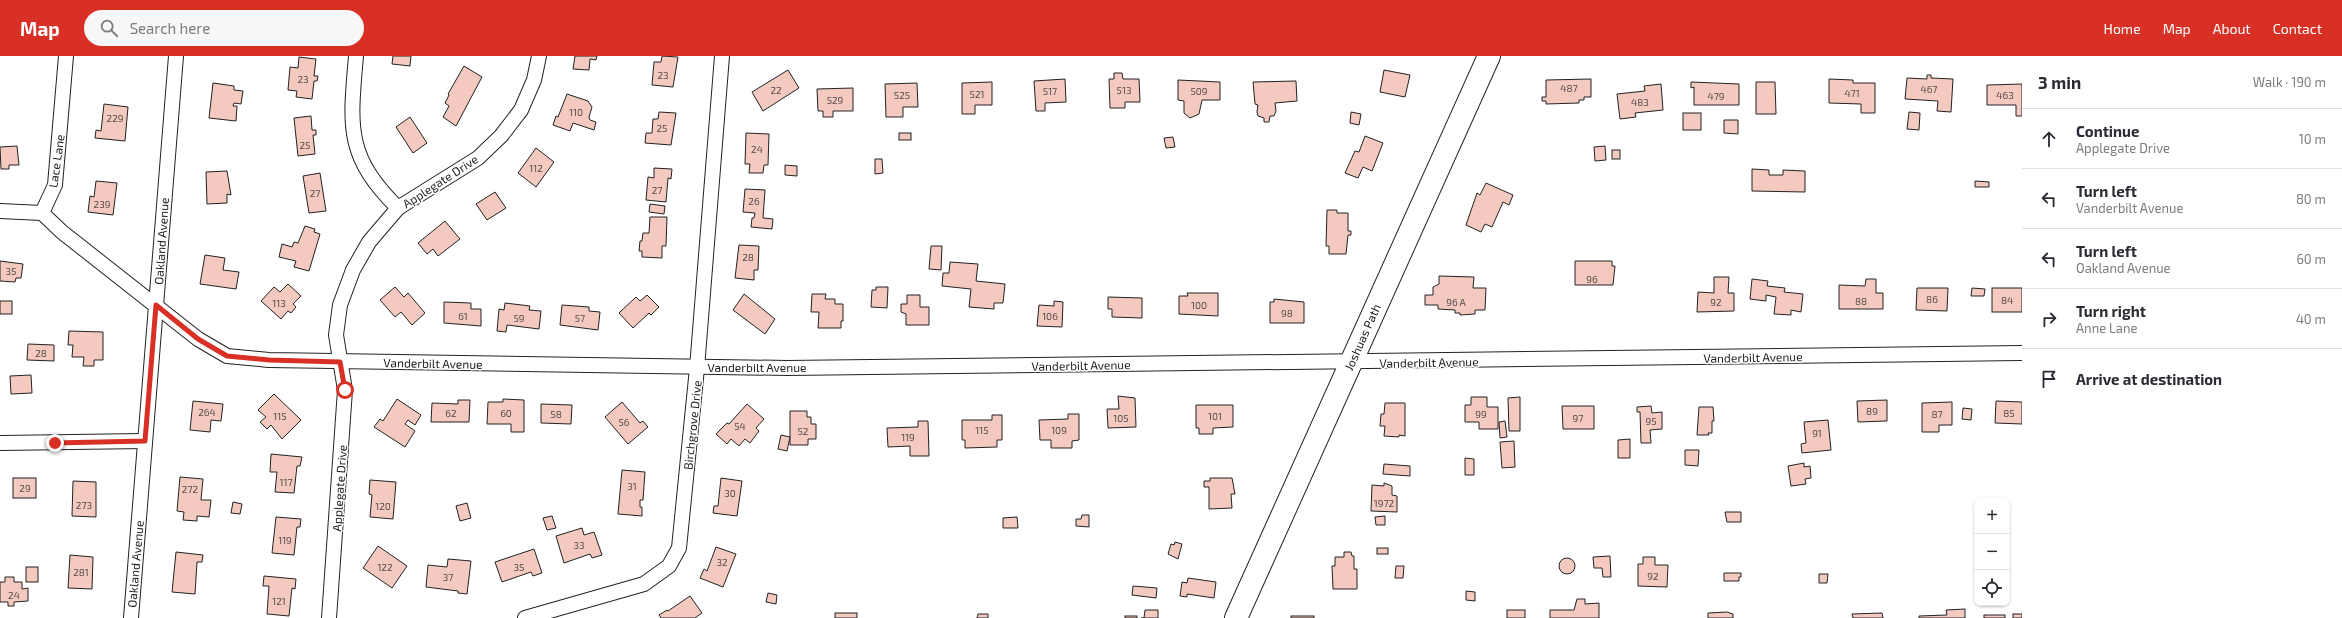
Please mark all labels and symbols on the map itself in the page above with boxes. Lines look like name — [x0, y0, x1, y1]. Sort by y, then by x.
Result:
house number: 23 — [657, 69, 669, 81]
house number: 23 — [297, 73, 309, 85]
house number: 487 — [1560, 82, 1578, 94]
house number: 467 — [1921, 83, 1938, 95]
house number: 22 — [770, 84, 782, 96]
house number: 513 — [1117, 84, 1131, 96]
house number: 517 — [1043, 85, 1057, 97]
house number: 509 — [1190, 85, 1208, 97]
house number: 471 — [1844, 87, 1860, 99]
house number: 521 — [970, 88, 984, 100]
house number: 525 — [894, 89, 910, 101]
house number: 463 — [1996, 89, 2014, 101]
house number: 479 — [1708, 90, 1725, 102]
house number: 529 — [827, 94, 844, 106]
house number: 483 — [1631, 96, 1649, 108]
house number: 110 — [569, 106, 583, 118]
house number: 229 — [107, 112, 124, 124]
house number: 25 — [657, 122, 667, 134]
street label: Lace Lane — [45, 133, 67, 189]
house number: 25 — [300, 139, 310, 151]
house number: 24 — [751, 143, 763, 155]
street label: Applegate Drive — [400, 151, 480, 211]
house number: 112 — [529, 162, 543, 174]
house number: 27 — [652, 184, 662, 196]
house number: 27 — [310, 187, 320, 199]
house number: 26 — [748, 195, 760, 207]
street label: Oakland Avenue — [151, 197, 171, 285]
house number: 239 — [94, 198, 111, 210]
house number: 28 — [742, 251, 754, 263]
house number: 35 — [6, 265, 16, 277]
house number: 96 — [1586, 273, 1598, 285]
house number: 86 — [1926, 293, 1938, 305]
house number: 84 — [2001, 294, 2013, 306]
house number: 88 — [1855, 295, 1867, 307]
house number: 96 A — [1446, 296, 1467, 308]
house number: 92 — [1710, 296, 1722, 308]
house number: 113 — [272, 297, 286, 309]
house number: 100 — [1191, 299, 1207, 311]
street label: Joshuas Path — [1341, 302, 1383, 372]
house number: 98 — [1281, 307, 1293, 319]
house number: 61 — [458, 310, 468, 322]
house number: 106 — [1042, 310, 1058, 322]
house number: 59 — [513, 312, 525, 324]
house number: 57 — [575, 312, 585, 324]
house number: 28 — [35, 347, 47, 359]
street label: Vanderbilt Avenue — [1703, 349, 1803, 365]
street label: Vanderbilt Avenue — [1379, 354, 1479, 370]
street label: Vanderbilt Avenue — [383, 355, 483, 371]
street label: Vanderbilt Avenue — [1031, 357, 1131, 373]
street label: Vanderbilt Avenue — [707, 360, 807, 374]
street label: Birchgrove Drive — [680, 380, 704, 470]
route start — [336, 381, 354, 399]
house number: 89 — [1866, 405, 1878, 417]
house number: 264 — [198, 406, 216, 418]
house number: 62 — [445, 407, 457, 419]
house number: 60 — [500, 407, 512, 419]
house number: 85 — [2003, 407, 2015, 419]
house number: 58 — [550, 408, 562, 420]
house number: 99 — [1475, 408, 1487, 420]
house number: 87 — [1931, 408, 1943, 420]
house number: 115 — [273, 410, 287, 422]
house number: 101 — [1208, 410, 1222, 422]
house number: 105 — [1113, 412, 1129, 424]
house number: 97 — [1573, 412, 1583, 424]
house number: 95 — [1645, 415, 1657, 427]
house number: 56 — [618, 416, 630, 428]
house number: 54 — [734, 420, 746, 432]
house number: 115 — [975, 424, 989, 436]
house number: 109 — [1051, 424, 1067, 436]
house number: 52 — [798, 425, 809, 437]
house number: 91 — [1812, 427, 1822, 439]
house number: 119 — [901, 431, 915, 443]
route end — [46, 434, 64, 452]
street label: Applegate Drive — [329, 444, 349, 532]
house number: 117 — [279, 476, 293, 488]
house number: 31 — [627, 480, 637, 492]
house number: 29 — [19, 482, 31, 494]
house number: 272 — [182, 483, 199, 495]
house number: 30 — [724, 487, 736, 499]
house number: 1972 — [1374, 497, 1395, 509]
house number: 273 — [76, 499, 92, 511]
house number: 120 — [375, 500, 391, 512]
street label: Oakland Avenue — [124, 520, 146, 608]
house number: 119 — [278, 534, 292, 546]
house number: 33 — [573, 539, 585, 551]
house number: 32 — [716, 556, 728, 568]
house number: 122 — [377, 561, 393, 573]
house number: 35 — [514, 561, 524, 573]
house number: 281 — [73, 566, 89, 578]
house number: 92 — [1647, 570, 1659, 582]
house number: 37 — [443, 571, 453, 583]
house number: 24 — [8, 589, 20, 601]
house number: 121 — [272, 595, 286, 607]

